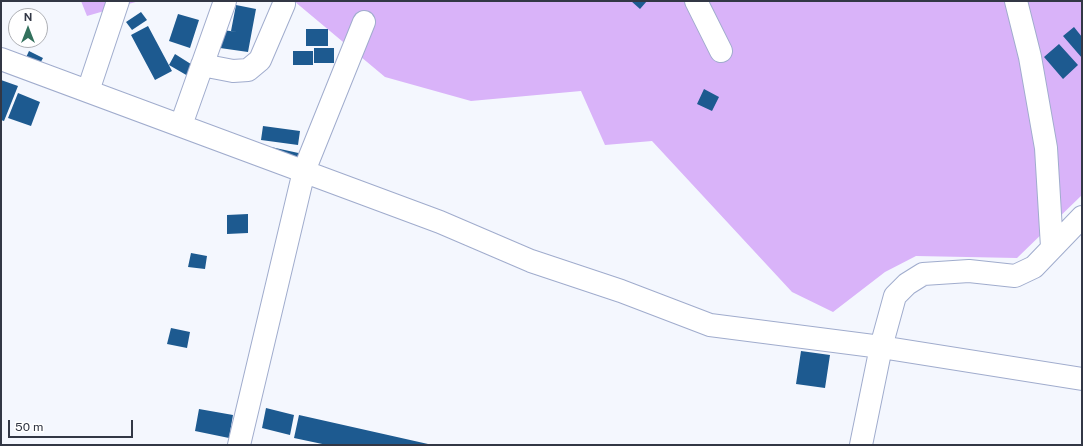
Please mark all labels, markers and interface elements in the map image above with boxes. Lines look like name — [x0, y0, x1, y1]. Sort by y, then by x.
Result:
north arrow — [8, 8, 48, 48]
text: N — [24, 11, 32, 23]
scale bar — [10, 412, 135, 438]
text: 50 m — [15, 420, 43, 434]

